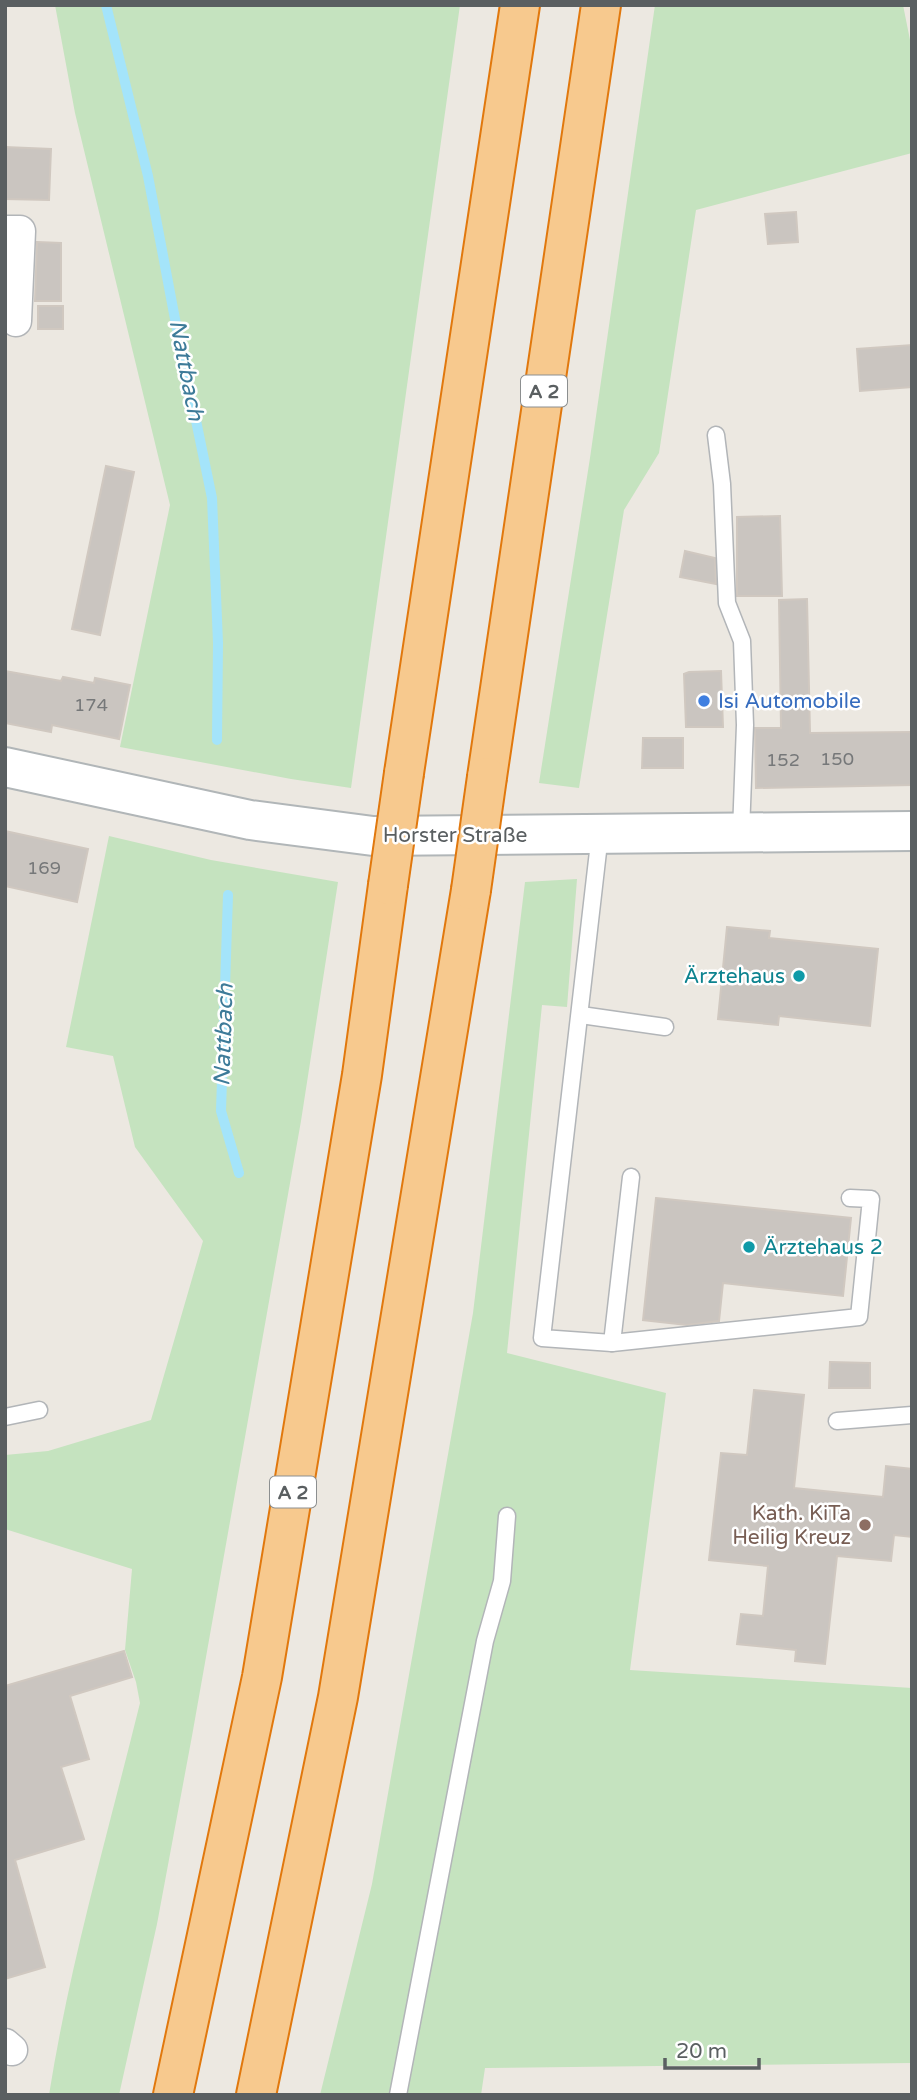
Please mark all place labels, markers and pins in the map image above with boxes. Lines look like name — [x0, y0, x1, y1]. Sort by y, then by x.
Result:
place label: Isi Automobile — [718, 689, 861, 714]
marker: Isi Automobile — [696, 693, 712, 709]
place label: Ärztehaus — [684, 964, 785, 989]
marker: Ärztehaus — [791, 968, 807, 984]
place label: Ärztehaus 2 — [763, 1235, 883, 1260]
marker: Ärztehaus 2 — [741, 1239, 757, 1255]
place label: Kath. KiTa Heilig Kreuz — [732, 1501, 851, 1550]
marker: Kath. KiTa Heilig Kreuz — [857, 1517, 873, 1533]

